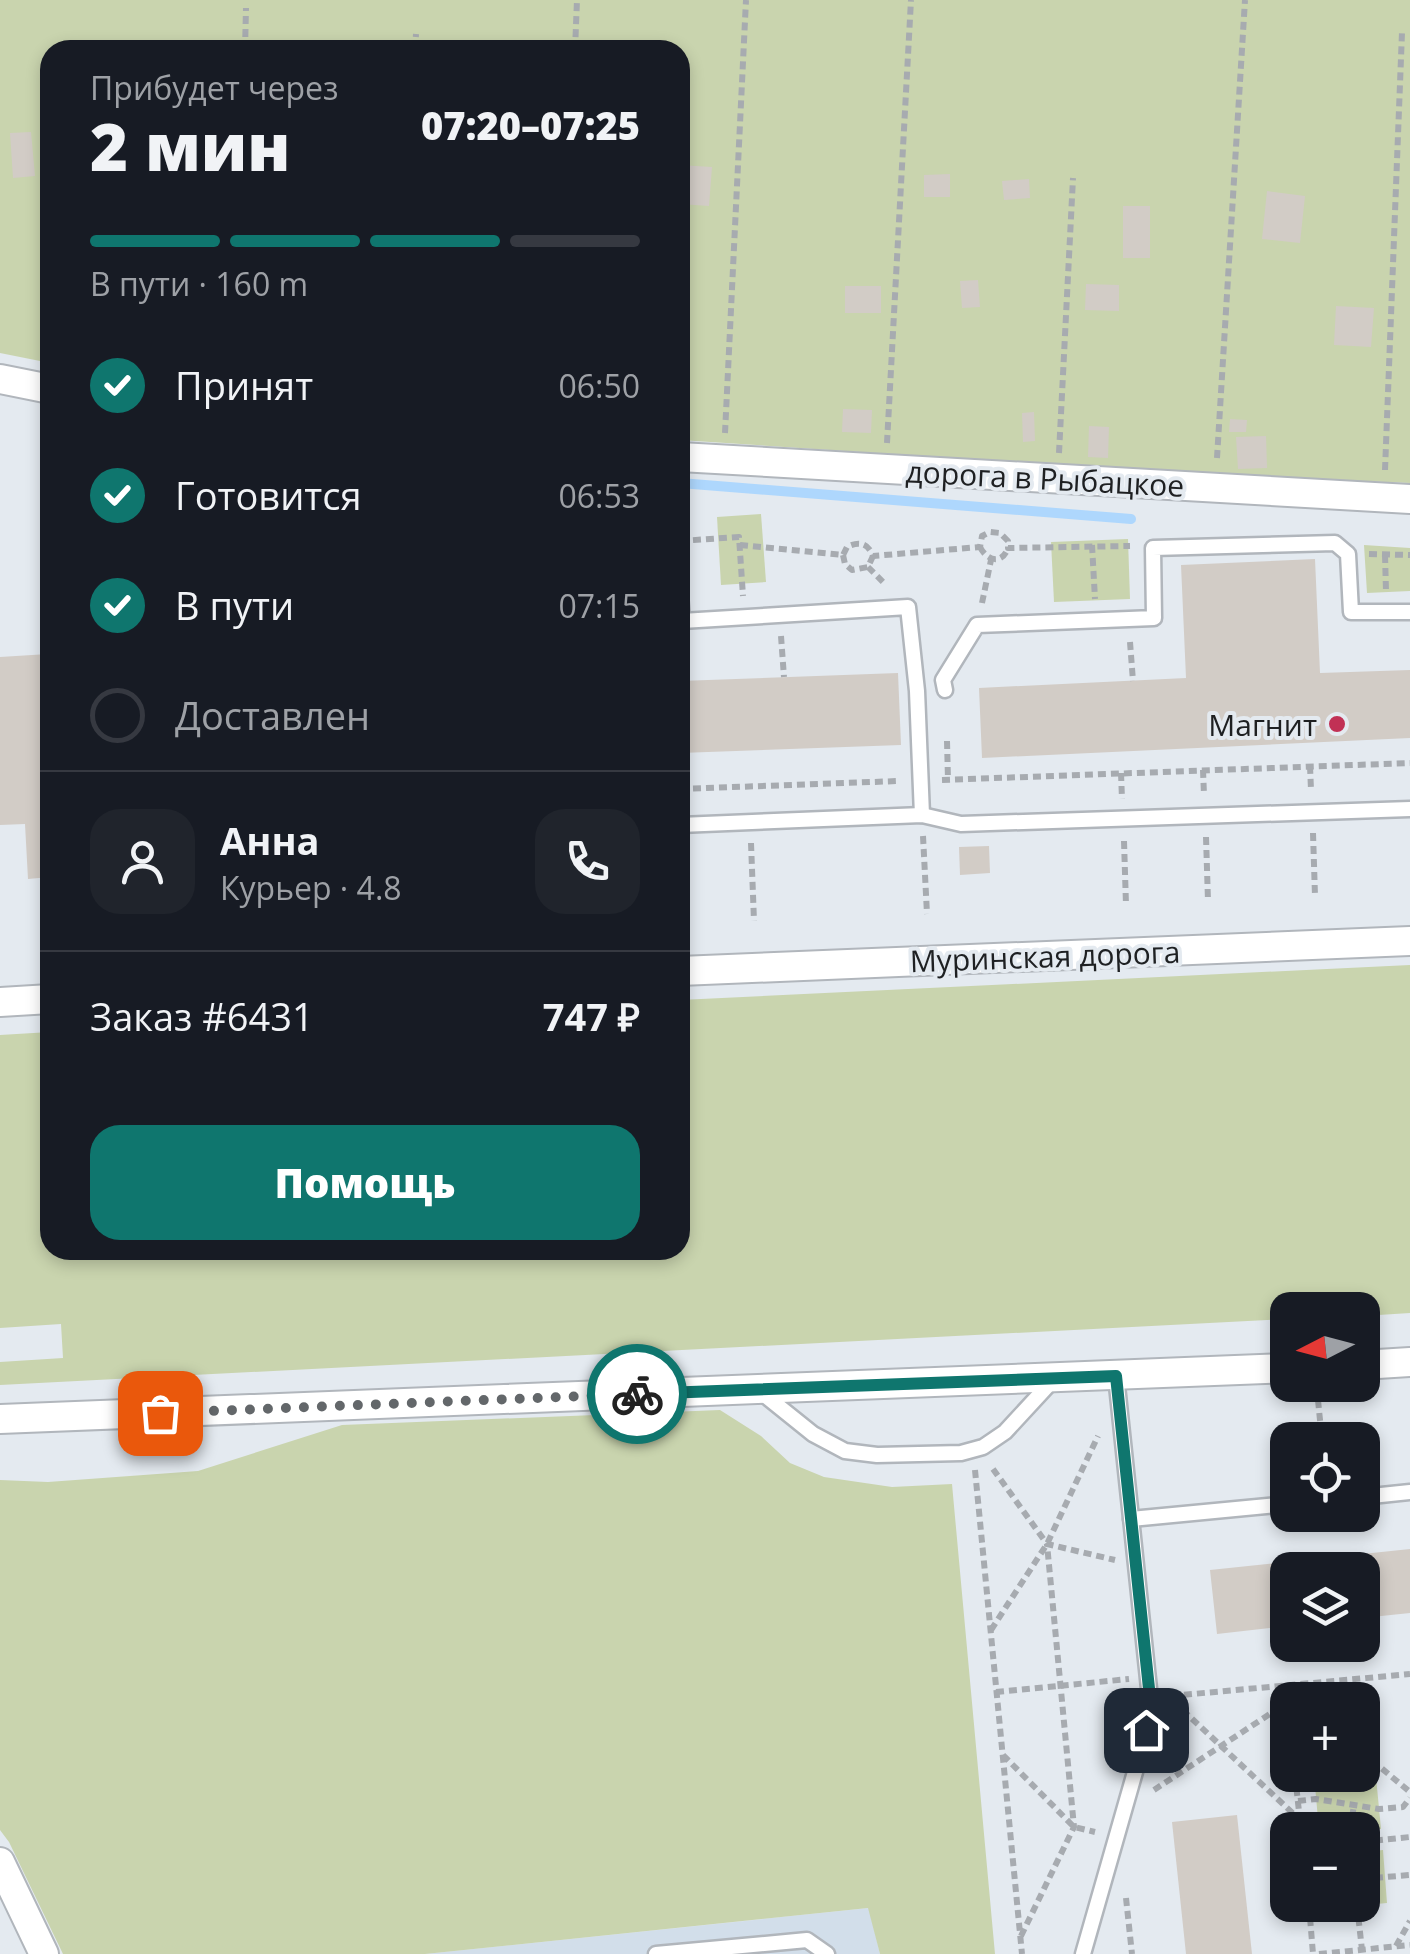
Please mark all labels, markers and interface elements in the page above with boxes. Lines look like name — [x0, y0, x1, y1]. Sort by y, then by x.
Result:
text: Прибудет через — [90, 66, 338, 109]
text: 07:20–07:25 — [421, 99, 640, 151]
text: 2 мин — [90, 102, 291, 190]
text: В пути · 160 m — [90, 262, 308, 305]
icon: check — [90, 358, 145, 413]
text: Принят — [175, 359, 313, 411]
text: 06:50 — [558, 364, 640, 407]
street label: дорога в Рыбацкое — [905, 450, 1185, 506]
icon: check — [90, 468, 145, 523]
text: Готовится — [175, 469, 361, 521]
text: 06:53 — [558, 474, 640, 517]
icon: check — [90, 578, 145, 633]
text: В пути — [175, 579, 294, 631]
text: 07:15 — [558, 584, 640, 627]
text: Доставлен — [175, 689, 370, 741]
place label: Магнит — [1208, 704, 1317, 745]
marker: Магнит — [1326, 713, 1348, 735]
button: person — [90, 809, 195, 914]
button: phone — [535, 809, 640, 914]
text: Анна — [220, 814, 320, 866]
text: Курьер · 4.8 — [220, 866, 402, 909]
street label: Муринская дорога — [909, 931, 1181, 981]
text: Заказ #6431 — [90, 990, 314, 1042]
text: 747 ₽ — [543, 990, 640, 1042]
button: Помощь — [90, 1125, 640, 1240]
north arrow — [1270, 1292, 1380, 1402]
map controls — [1270, 1292, 1380, 1922]
courier — [587, 1344, 687, 1444]
icon: bike — [610, 1367, 665, 1422]
pin — [118, 1371, 203, 1456]
icon: bag — [133, 1386, 188, 1441]
button: locate — [1270, 1422, 1380, 1532]
button: layers — [1270, 1552, 1380, 1662]
button: + — [1270, 1682, 1380, 1792]
pin — [1104, 1688, 1189, 1773]
icon: home — [1119, 1703, 1174, 1758]
button: − — [1270, 1812, 1380, 1922]

